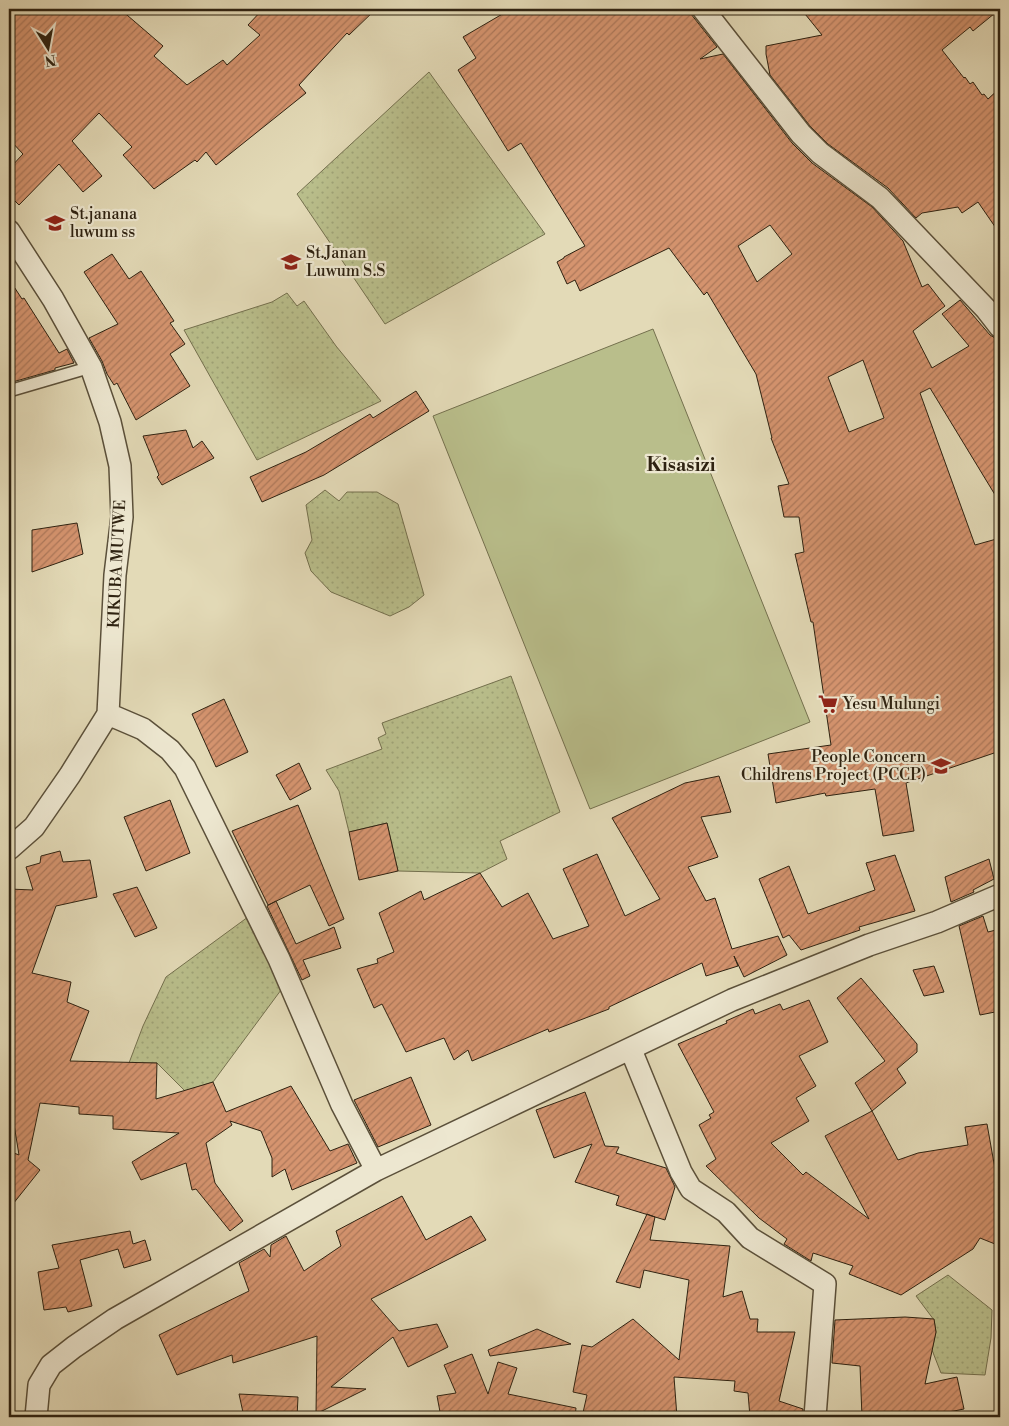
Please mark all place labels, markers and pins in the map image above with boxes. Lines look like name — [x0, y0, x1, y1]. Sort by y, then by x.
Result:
place label: St.janana luwum ss — [70, 204, 138, 242]
school or university icon: St.janana luwum ss — [44, 212, 66, 234]
place label: St.Janan Luwum S.S — [306, 243, 386, 281]
school or university icon: St.Janan Luwum S.S — [280, 251, 302, 273]
supermarket icon: Yesu Mulungi — [817, 693, 839, 715]
place label: Yesu Mulungi — [842, 694, 940, 714]
place label: People Concern Childrens Project (PCCP) — [741, 747, 926, 785]
school or university icon: People Concern Childrens Project (PCCP) — [930, 755, 952, 777]

